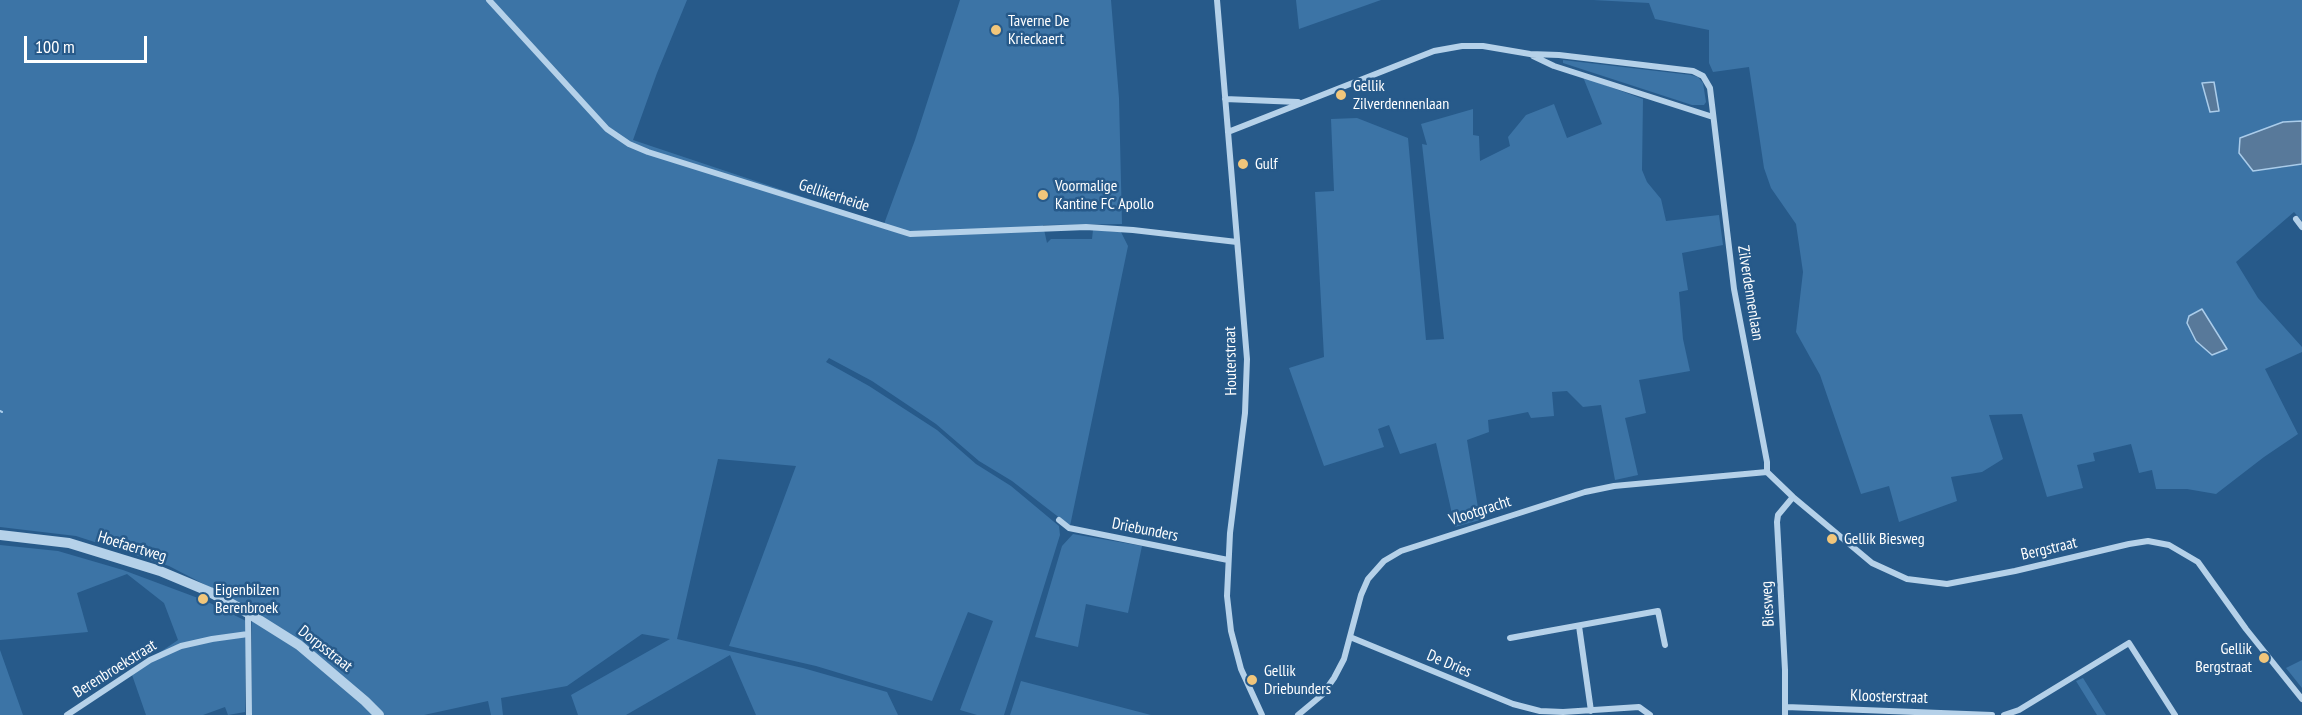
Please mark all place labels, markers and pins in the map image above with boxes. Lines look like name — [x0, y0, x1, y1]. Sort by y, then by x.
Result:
place label: Taverne De Krieckaert — [1008, 11, 1069, 49]
marker: Taverne De Krieckaert — [989, 23, 1003, 37]
place label: Gellik Zilverdennenlaan — [1353, 76, 1449, 114]
marker: Gellik Zilverdennenlaan — [1334, 88, 1348, 102]
place label: Gulf — [1255, 154, 1278, 174]
marker: Gulf — [1236, 157, 1250, 171]
place label: Voormalige Kantine FC Apollo — [1055, 176, 1154, 214]
marker: Voormalige Kantine FC Apollo — [1036, 188, 1050, 202]
place label: Gellik Biesweg — [1844, 529, 1925, 549]
marker: Gellik Biesweg — [1825, 532, 1839, 546]
place label: Eigenbilzen Berenbroek — [215, 580, 279, 618]
marker: Eigenbilzen Berenbroek — [196, 592, 210, 606]
place label: Gellik Bergstraat — [2195, 639, 2252, 677]
marker: Gellik Bergstraat — [2257, 651, 2271, 665]
place label: Gellik Driebunders — [1264, 661, 1331, 699]
marker: Gellik Driebunders — [1245, 673, 1259, 687]

